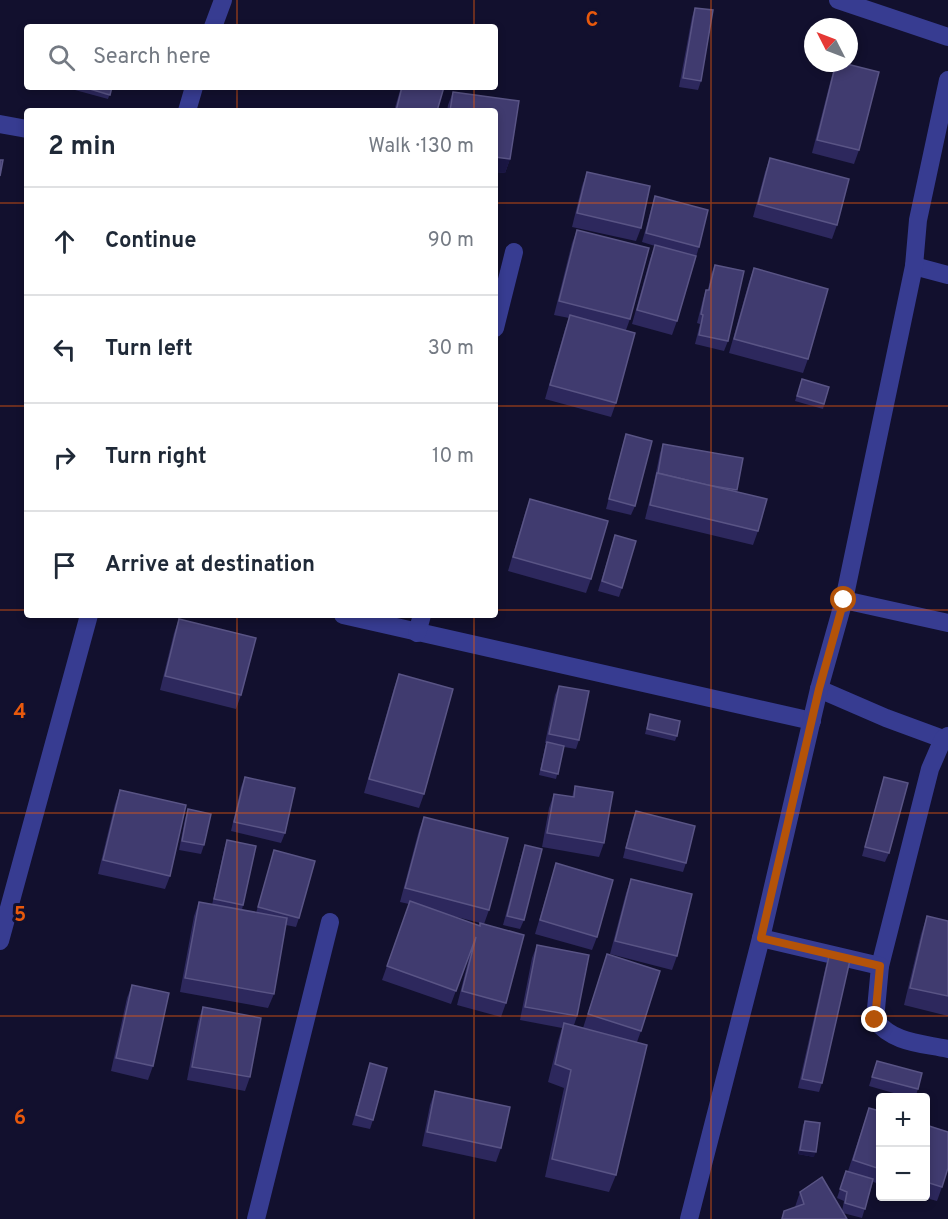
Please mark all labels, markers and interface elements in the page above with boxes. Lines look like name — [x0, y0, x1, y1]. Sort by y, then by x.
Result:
text: C — [586, 8, 598, 34]
north arrow — [804, 18, 858, 72]
search box — [24, 24, 498, 90]
icon: search — [45, 41, 78, 74]
text: Search here — [93, 44, 211, 71]
text: 2 min — [48, 131, 116, 164]
text: Walk · 130 m — [368, 134, 474, 160]
icon: ahead — [48, 225, 81, 258]
text: Continue — [105, 228, 196, 255]
text: 90 m — [428, 228, 474, 254]
icon: left — [48, 333, 81, 366]
text: Turn left — [105, 336, 193, 363]
text: 30 m — [428, 336, 474, 362]
icon: right — [48, 441, 81, 474]
text: Turn right — [105, 444, 207, 471]
text: 10 m — [432, 444, 474, 470]
icon: arrive — [48, 549, 81, 582]
text: Arrive at destination — [105, 552, 315, 579]
route start — [830, 586, 856, 612]
text: 4 — [14, 700, 26, 726]
text: 5 — [14, 903, 26, 929]
route end — [861, 1006, 887, 1032]
map controls — [876, 1093, 930, 1201]
button: + — [876, 1093, 930, 1147]
text: 6 — [14, 1106, 26, 1132]
button: − — [876, 1147, 930, 1201]

